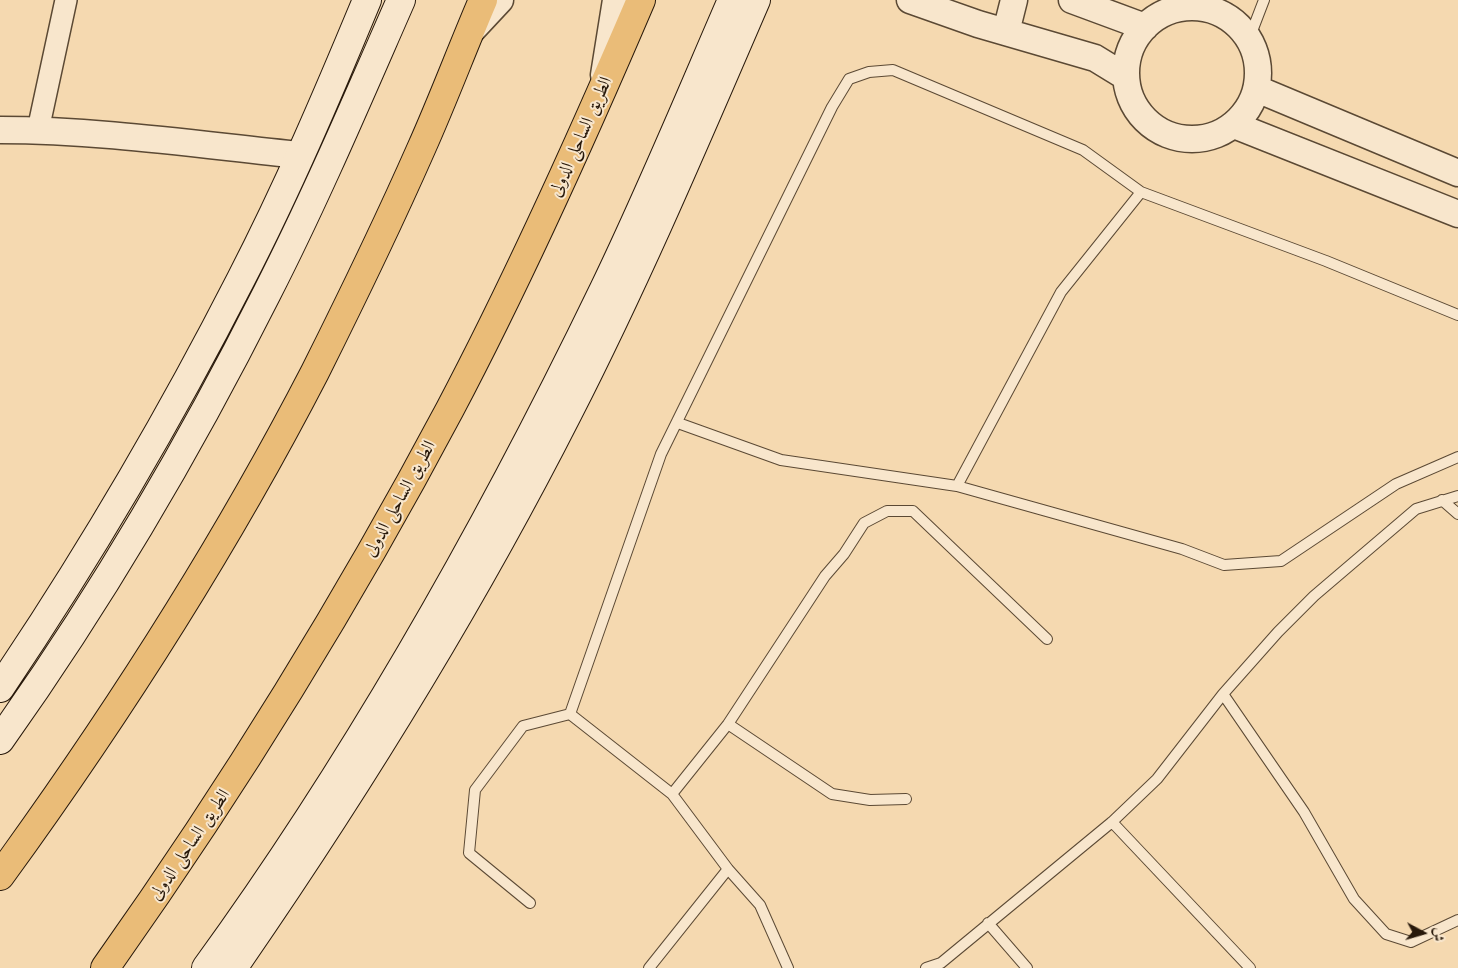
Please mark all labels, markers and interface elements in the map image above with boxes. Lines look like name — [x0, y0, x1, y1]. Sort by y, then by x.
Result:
street label: الطريق الساحلى الدولى — [545, 74, 617, 200]
street label: الطريق الساحلى الدولى — [359, 437, 441, 561]
street label: الطريق الساحلى الدولى — [145, 785, 235, 905]
north arrow — [1398, 908, 1448, 958]
text: ش — [1430, 927, 1446, 942]

